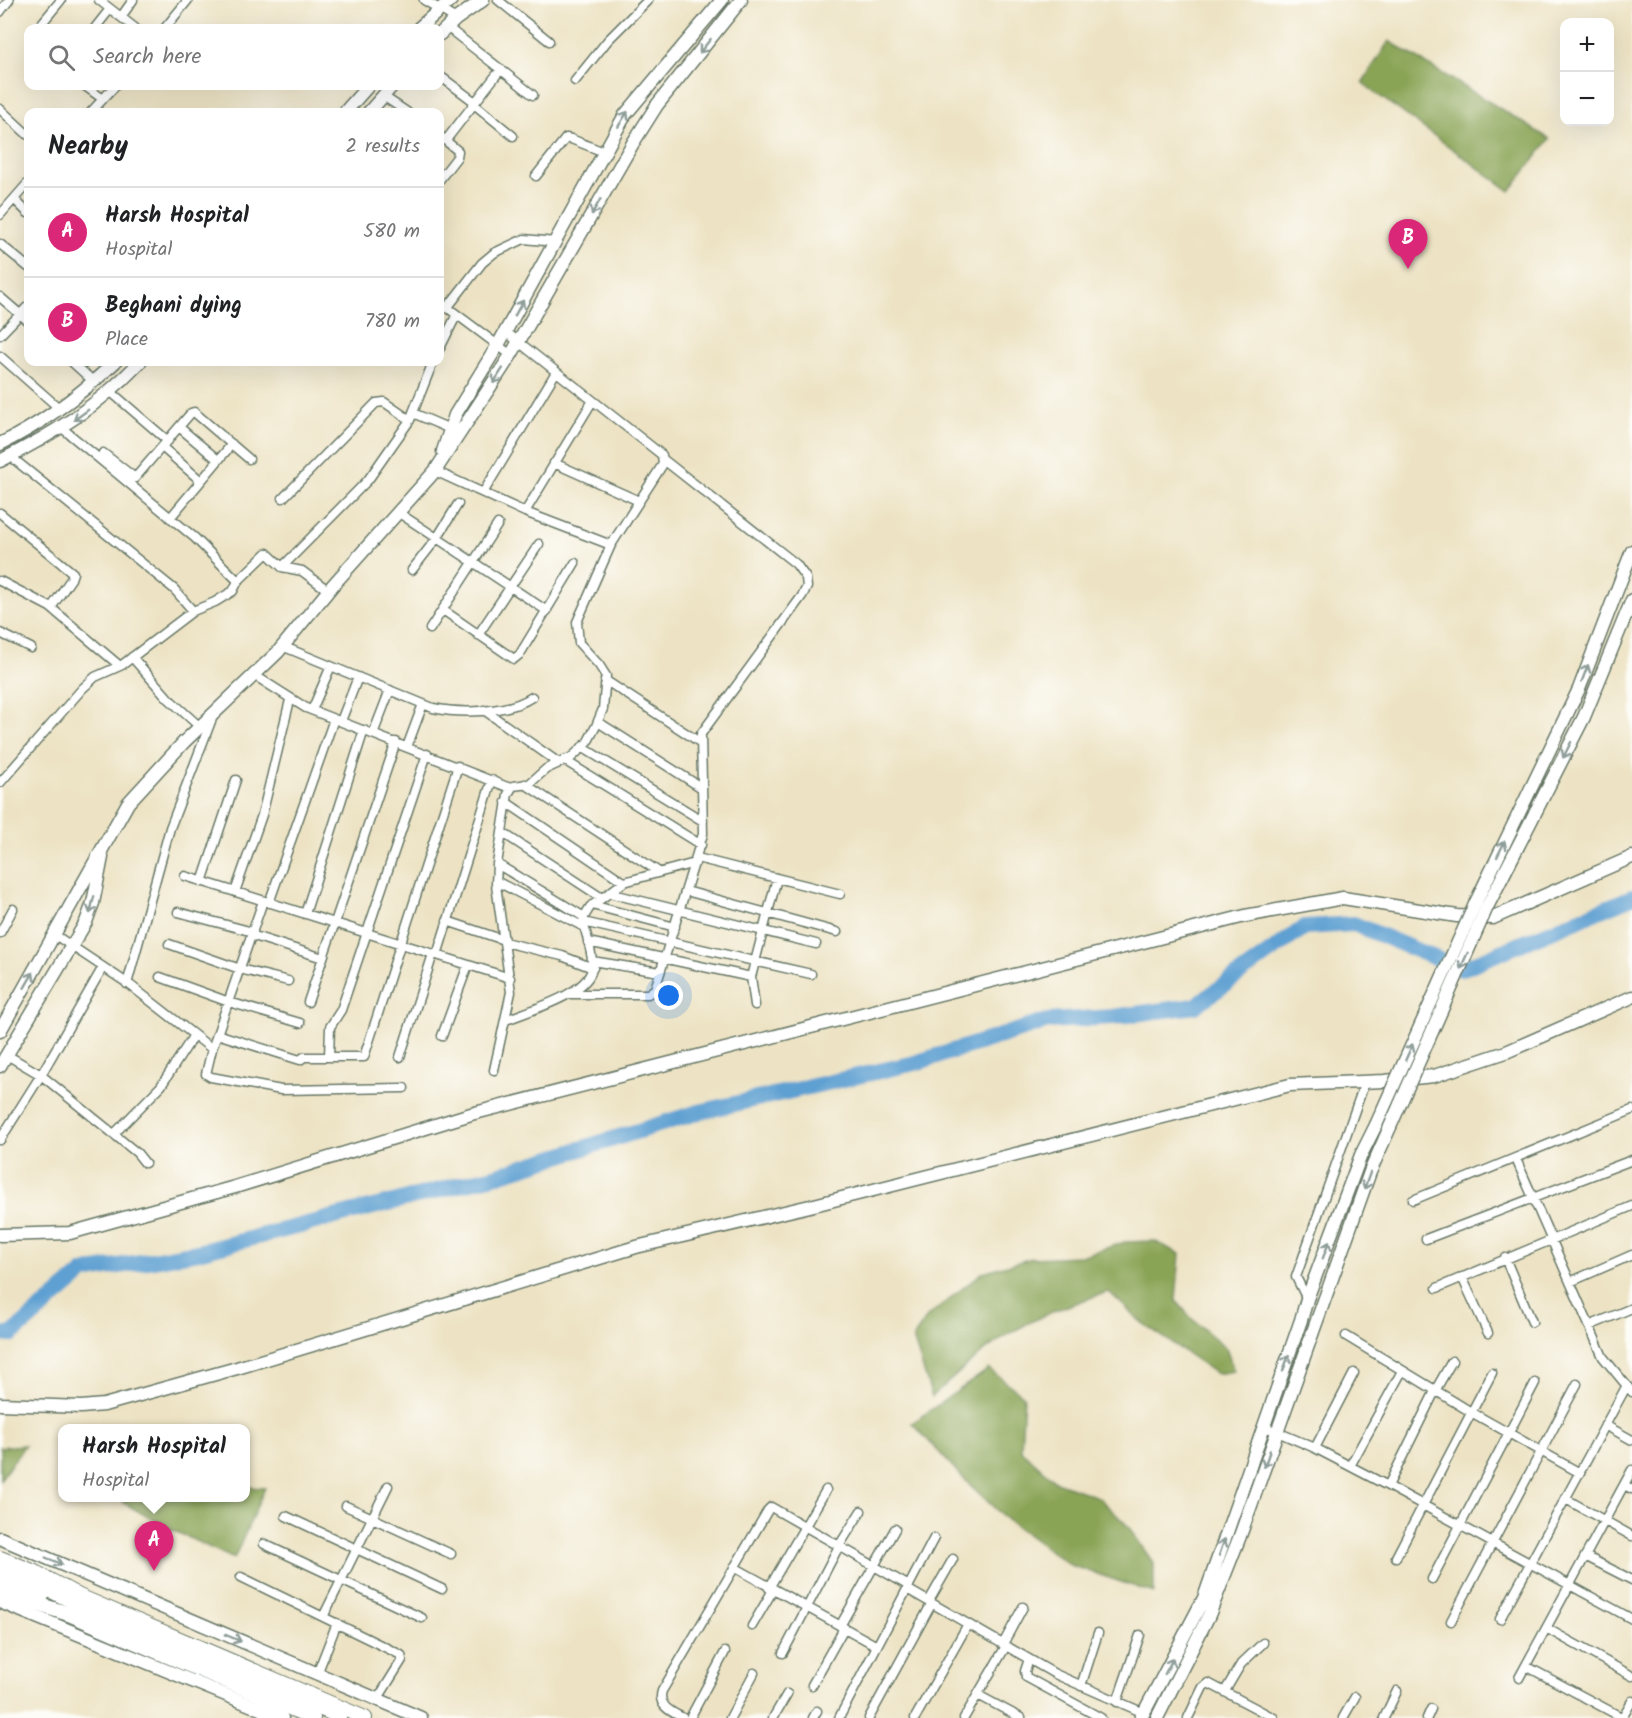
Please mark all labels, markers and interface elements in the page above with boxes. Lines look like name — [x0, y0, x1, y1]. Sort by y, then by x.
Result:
map controls — [1560, 18, 1614, 126]
button: + — [1560, 18, 1614, 72]
search box — [24, 24, 444, 90]
one-way arrow — [698, 38, 711, 54]
text: Search here — [93, 40, 201, 75]
icon: search — [45, 41, 78, 74]
button: − — [1560, 72, 1614, 126]
one-way arrow — [618, 111, 630, 128]
text: Nearby — [48, 126, 128, 168]
text: 2 results — [345, 131, 420, 163]
one-way arrow — [590, 198, 602, 215]
text: Harsh Hospital — [105, 199, 249, 234]
text: A — [61, 216, 74, 248]
text: 580 m — [363, 216, 420, 248]
pin: B — [1388, 220, 1428, 269]
text: Hospital — [105, 234, 172, 266]
text: Beghani dying — [105, 289, 242, 324]
one-way arrow — [513, 300, 525, 317]
text: B — [61, 306, 74, 338]
text: 780 m — [365, 306, 420, 338]
text: Place — [105, 324, 148, 356]
one-way arrow — [491, 367, 504, 384]
one-way arrow — [73, 408, 89, 421]
one-way arrow — [1580, 664, 1591, 683]
one-way arrow — [1561, 740, 1573, 758]
one-way arrow — [1496, 841, 1508, 859]
one-way arrow — [86, 895, 98, 914]
one-way arrow — [1457, 951, 1469, 969]
one-way arrow — [24, 972, 36, 989]
your location — [654, 981, 683, 1010]
one-way arrow — [1403, 1044, 1415, 1062]
one-way arrow — [1360, 1171, 1371, 1190]
one-way arrow — [1321, 1241, 1332, 1259]
one-way arrow — [1281, 1354, 1292, 1373]
popup — [58, 1424, 250, 1502]
text: Harsh Hospital — [82, 1430, 226, 1465]
one-way arrow — [1260, 1449, 1271, 1467]
text: Hospital — [82, 1465, 149, 1497]
pin: A — [134, 1522, 174, 1571]
one-way arrow — [1217, 1538, 1228, 1557]
one-way arrow — [44, 1556, 62, 1567]
one-way arrow — [223, 1633, 241, 1645]
one-way arrow — [1164, 1658, 1175, 1676]

